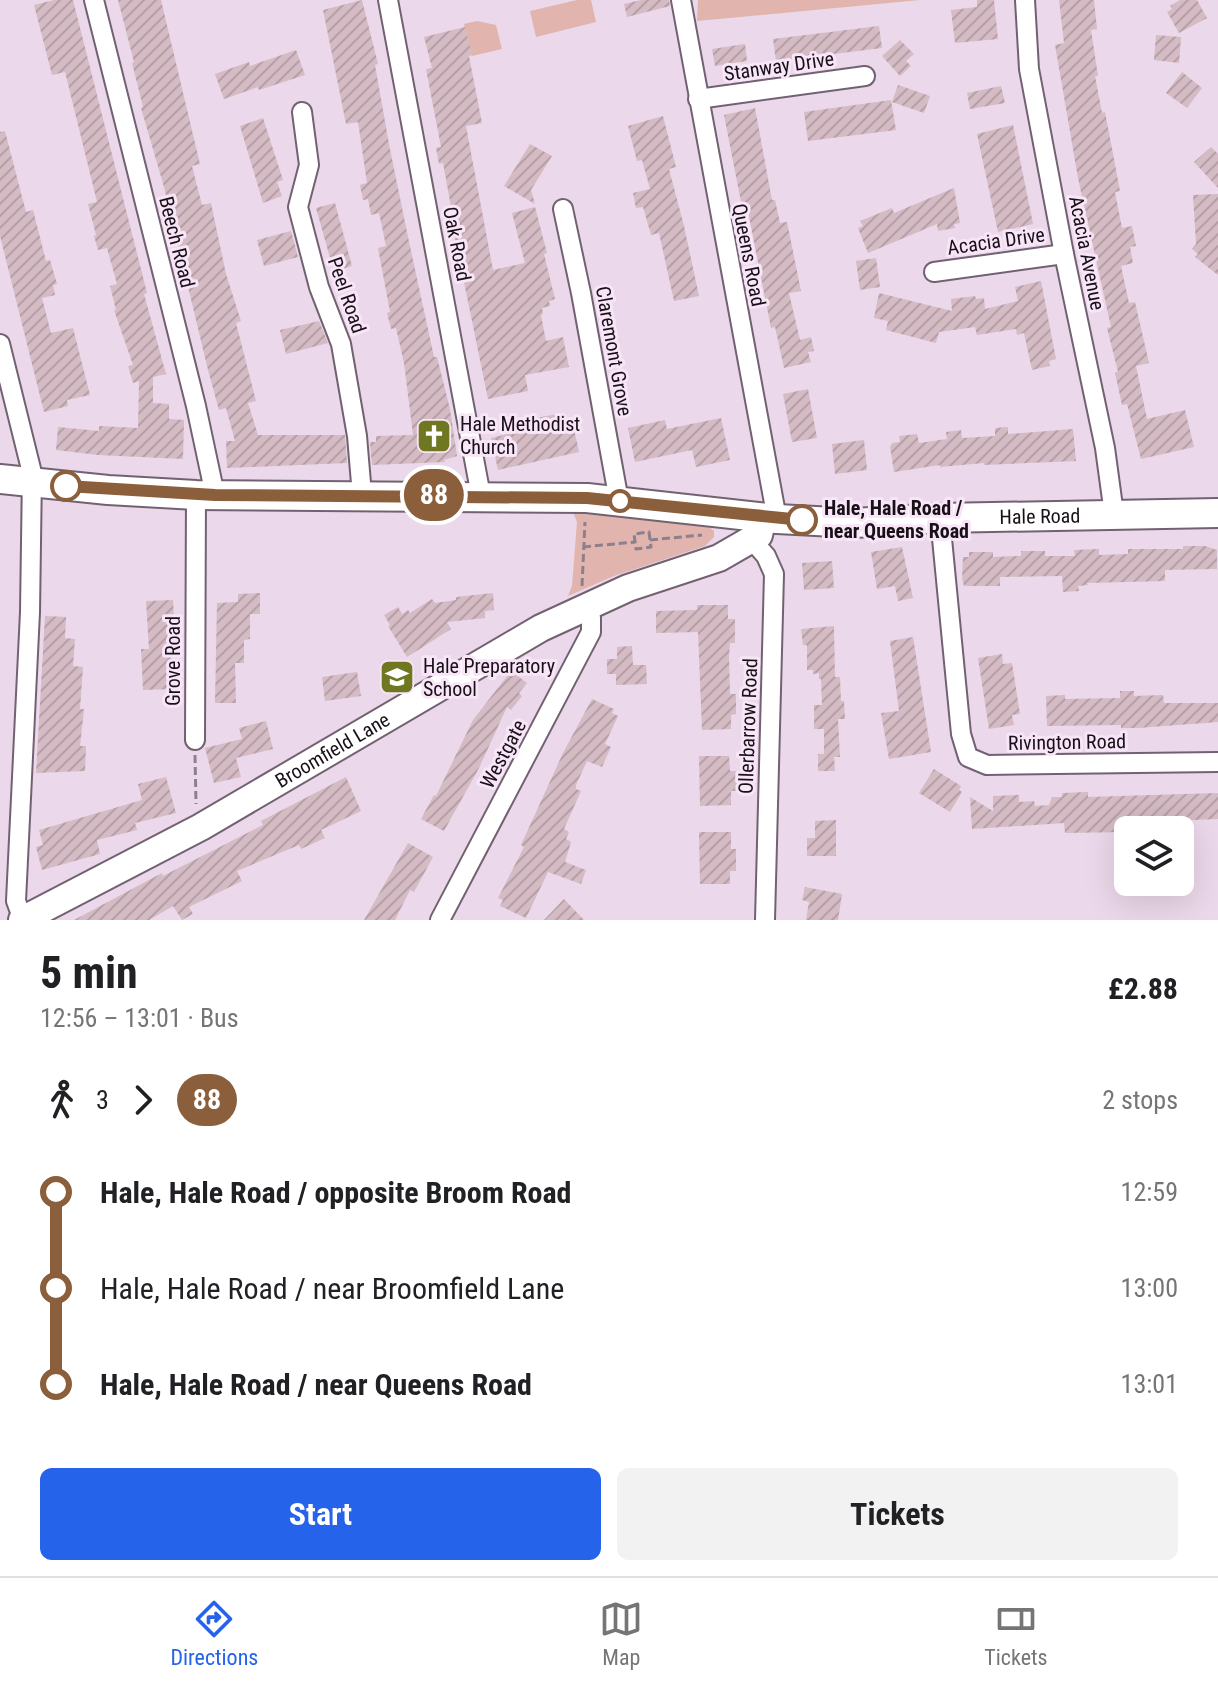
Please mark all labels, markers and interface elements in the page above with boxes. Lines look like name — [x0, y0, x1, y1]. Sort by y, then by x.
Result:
street label: Stanway Drive — [722, 46, 836, 86]
street label: Beech Road — [154, 194, 200, 290]
street label: Acacia Avenue — [1064, 194, 1110, 312]
street label: Queens Road — [727, 202, 771, 308]
street label: Oak Road — [438, 205, 476, 283]
street label: Acacia Drive — [946, 222, 1046, 260]
street label: Peel Road — [323, 254, 371, 336]
street label: Claremont Grove — [591, 284, 637, 418]
place label: Hale Methodist Church — [460, 412, 580, 459]
church icon: Hale Methodist Church — [415, 417, 453, 455]
line badge: 88 — [398, 469, 470, 521]
unlabelled marker — [51, 471, 81, 501]
text: 88 — [420, 478, 448, 511]
unlabelled marker — [609, 490, 631, 512]
place label: Hale, Hale Road / near Queens Road — [824, 496, 969, 543]
street label: Hale Road — [999, 503, 1080, 529]
marker: Hale, Hale Road / near Queens Road — [787, 505, 817, 535]
street label: Grove Road — [161, 616, 185, 706]
place label: Hale Preparatory School — [423, 654, 555, 701]
school or university icon: Hale Preparatory School — [378, 658, 416, 696]
street label: Ollerbarrow Road — [734, 658, 762, 794]
street label: Broomfield Lane — [271, 707, 394, 793]
street label: Westgate — [475, 716, 531, 792]
street label: Rivington Road — [1008, 729, 1126, 755]
map controls — [1114, 816, 1194, 896]
button: layers — [1114, 816, 1194, 896]
text: 5 min — [40, 947, 138, 999]
text: £2.88 — [1108, 971, 1178, 1006]
text: 12:56 – 13:01 · Bus — [40, 1003, 239, 1033]
icon: walk — [40, 1078, 84, 1122]
icon: forward — [121, 1078, 165, 1122]
text: 88 — [193, 1083, 221, 1116]
text: 3 — [96, 1085, 109, 1115]
text: 2 stops — [1102, 1085, 1178, 1115]
text: Hale, Hale Road / opposite Broom Road — [100, 1175, 571, 1210]
text: 12:59 — [1121, 1177, 1178, 1207]
text: Hale, Hale Road / near Broomfield Lane — [100, 1271, 564, 1306]
text: 13:00 — [1121, 1273, 1178, 1303]
text: Hale, Hale Road / near Queens Road — [100, 1367, 532, 1402]
text: 13:01 — [1121, 1369, 1178, 1399]
button: Start — [40, 1468, 601, 1560]
button: Tickets — [617, 1468, 1178, 1560]
tab: Directions — [170, 1597, 258, 1670]
tab: Map — [599, 1597, 643, 1670]
tab: Tickets — [984, 1597, 1048, 1670]

